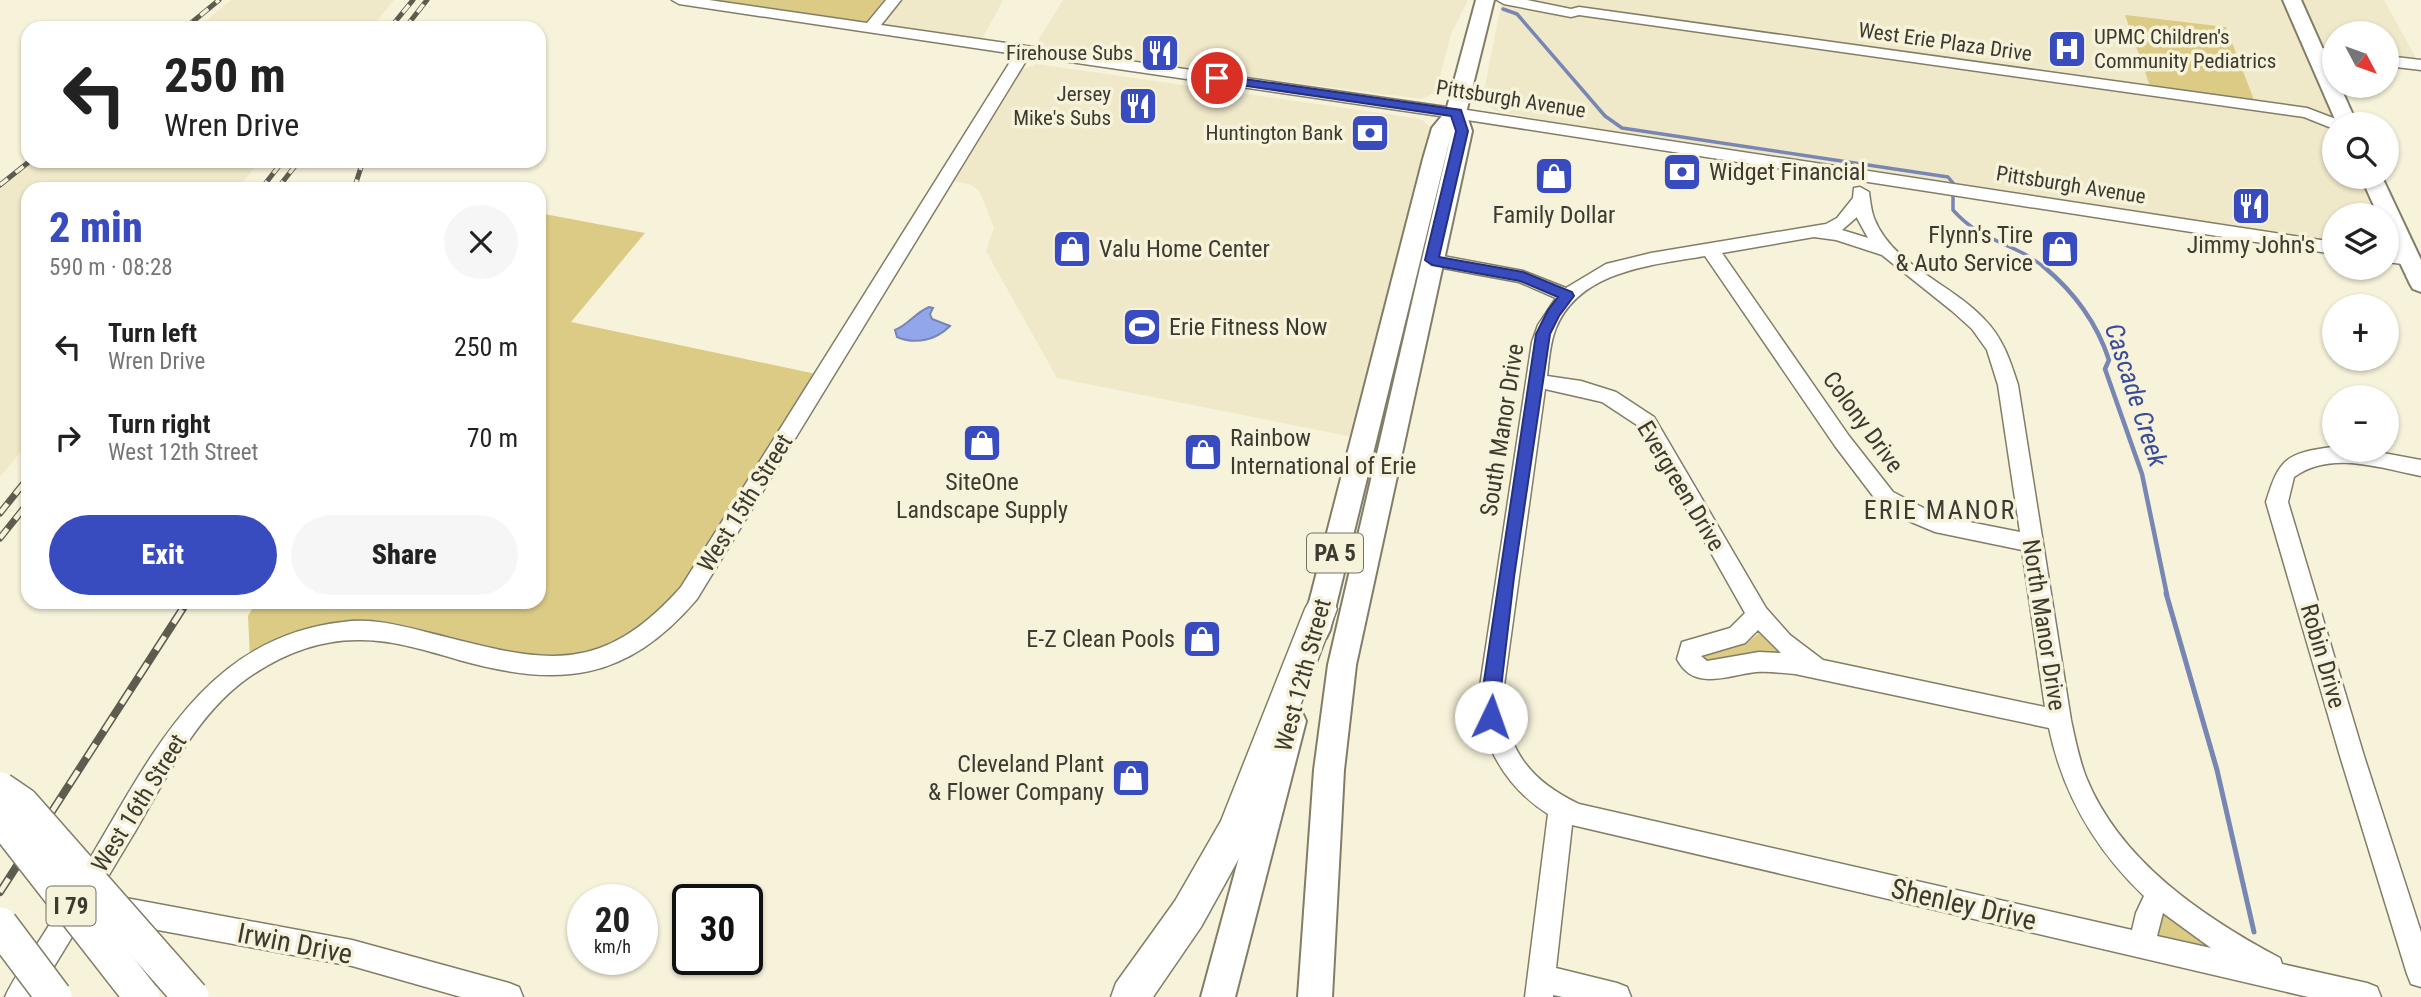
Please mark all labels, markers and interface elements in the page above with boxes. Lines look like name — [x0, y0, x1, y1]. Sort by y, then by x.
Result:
street label: West Erie Plaza Drive — [1857, 18, 2033, 66]
north arrow — [2322, 21, 2399, 98]
map controls — [2322, 21, 2399, 462]
place label: UPMC Children's Community Pediatrics — [2094, 25, 2276, 73]
hospital icon: UPMC Children's Community Pediatrics — [2046, 28, 2088, 70]
restaurant icon: Firehouse Subs — [1139, 32, 1181, 74]
place label: Firehouse Subs — [1006, 41, 1133, 65]
text: 250 m — [164, 47, 286, 104]
pin — [1187, 48, 1247, 108]
icon: left — [49, 49, 140, 140]
icon: arrive — [1198, 59, 1236, 97]
street label: Pittsburgh Avenue — [1435, 75, 1588, 123]
place label: Jersey Mike's Subs — [1013, 82, 1111, 130]
restaurant icon: Jersey Mike's Subs — [1117, 85, 1159, 127]
text: Wren Drive — [164, 106, 299, 144]
bank icon: Huntington Bank — [1349, 112, 1391, 154]
button: search — [2322, 112, 2399, 189]
place label: Huntington Bank — [1205, 121, 1344, 145]
bank icon: Widget Financial — [1661, 151, 1703, 193]
shop icon: Family Dollar — [1533, 155, 1575, 197]
place label: Widget Financial — [1709, 158, 1866, 186]
street label: Pittsburgh Avenue — [1995, 161, 2148, 209]
restaurant icon: Jimmy John's — [2230, 185, 2272, 227]
place label: Family Dollar — [1493, 201, 1615, 229]
text: 2 min — [49, 203, 143, 252]
button: layers — [2322, 203, 2399, 280]
button: close — [444, 205, 518, 279]
place label: Flynn's Tire & Auto Service — [1895, 221, 2033, 277]
shop icon: Valu Home Center — [1051, 228, 1093, 270]
shop icon: Flynn's Tire & Auto Service — [2039, 228, 2081, 270]
place label: Jimmy John's — [2187, 231, 2315, 259]
place label: Valu Home Center — [1099, 235, 1270, 263]
text: 590 m · 08:28 — [49, 254, 173, 281]
button: + — [2322, 294, 2399, 371]
sports icon: Erie Fitness Now — [1121, 306, 1163, 348]
place label: Erie Fitness Now — [1169, 313, 1327, 341]
text: Turn left — [108, 318, 197, 348]
water label: Cascade Creek — [2099, 320, 2173, 471]
icon: left — [49, 328, 87, 366]
text: 250 m — [454, 332, 518, 362]
street label: South Manor Drive — [1475, 342, 1529, 518]
text: Wren Drive — [108, 348, 205, 375]
street label: Colony Drive — [1817, 366, 1909, 478]
button: − — [2322, 385, 2399, 462]
text: Turn right — [108, 409, 210, 439]
street label: Evergreen Drive — [1631, 416, 1731, 556]
icon: right — [49, 419, 87, 457]
shop icon: SiteOne Landscape Supply — [961, 422, 1003, 464]
text: 70 m — [467, 423, 518, 453]
place label: Rainbow International of Erie — [1230, 424, 1416, 480]
street label: West 15th Street — [692, 429, 798, 577]
shop icon: Rainbow International of Erie — [1182, 431, 1224, 473]
text: West 12th Street — [108, 439, 258, 466]
place label: SiteOne Landscape Supply — [896, 468, 1068, 524]
district label: ERIE MANOR — [1864, 495, 2016, 525]
button: Exit — [49, 515, 277, 595]
button: Share — [291, 515, 518, 595]
road number: PA 5 — [1307, 534, 1363, 572]
street label: North Manor Drive — [2017, 537, 2071, 713]
street label: West 12th Street — [1269, 596, 1337, 754]
street label: Robin Drive — [2295, 601, 2351, 711]
shop icon: E-Z Clean Pools — [1181, 618, 1223, 660]
place label: E-Z Clean Pools — [1026, 625, 1175, 653]
position arrow — [1454, 680, 1528, 754]
street label: West 16th Street — [86, 729, 192, 877]
place label: Cleveland Plant & Flower Company — [928, 750, 1104, 806]
shop icon: Cleveland Plant & Flower Company — [1110, 757, 1152, 799]
street label: Shenley Drive — [1888, 872, 2040, 937]
speed limit sign: 30 — [672, 884, 763, 975]
road number: I 79 — [46, 886, 96, 925]
text: 20 — [595, 900, 630, 941]
street label: Irwin Drive — [235, 916, 355, 971]
text: km/h — [594, 936, 631, 957]

